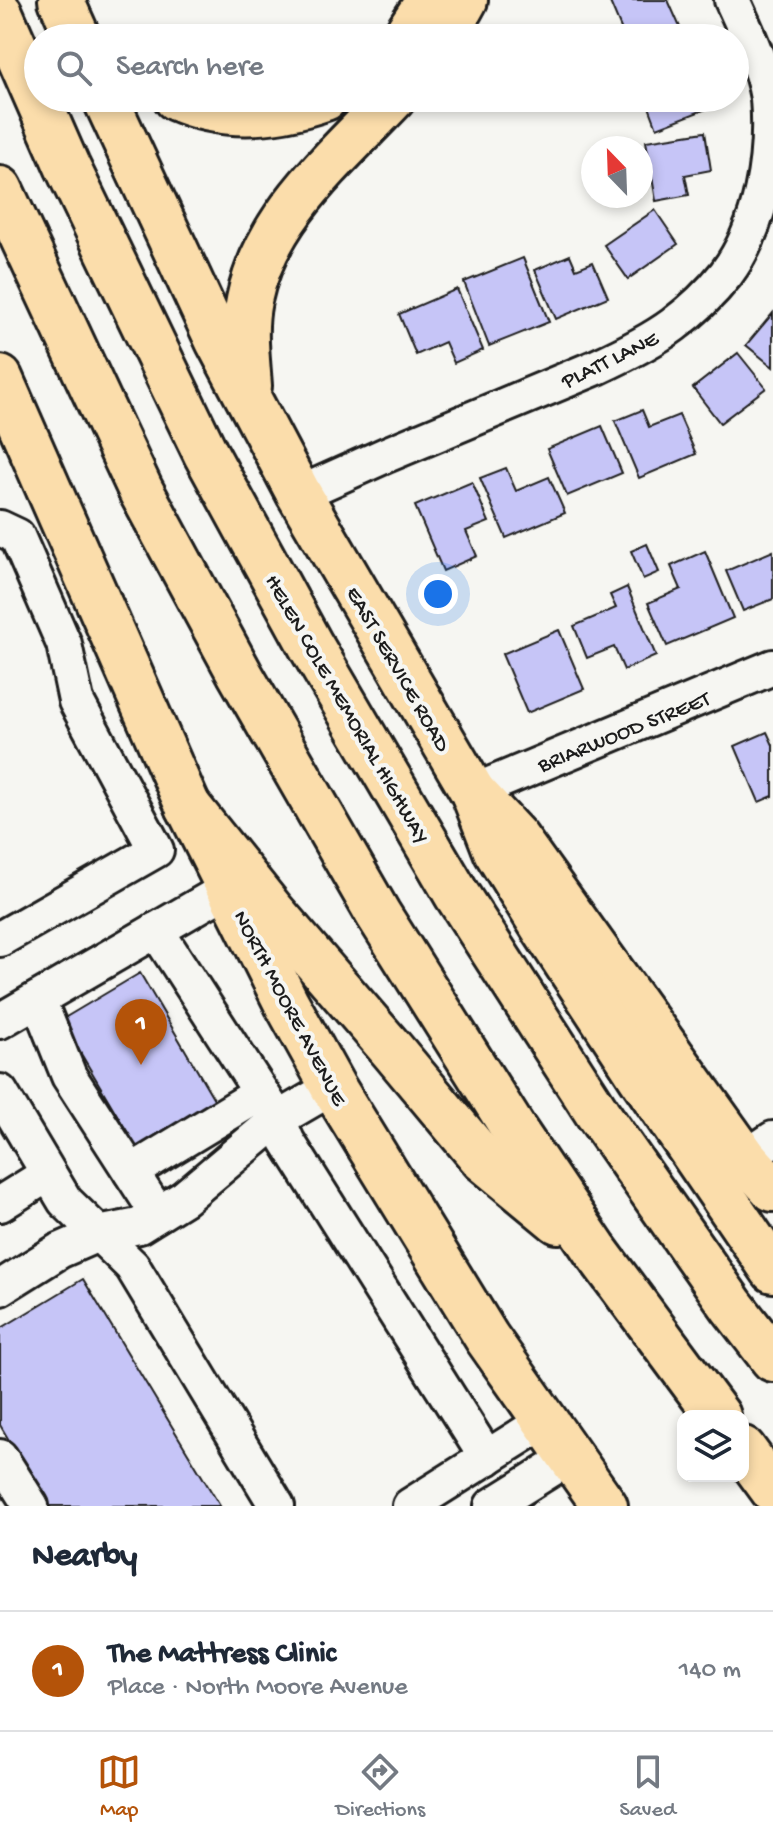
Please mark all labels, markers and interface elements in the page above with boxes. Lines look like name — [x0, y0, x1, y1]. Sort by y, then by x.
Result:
search box — [24, 24, 749, 112]
icon: search — [52, 46, 96, 90]
text: Search here — [116, 51, 264, 86]
north arrow — [581, 136, 653, 208]
street label: PLATT LANE — [557, 326, 665, 397]
street label: HELEN COLE MEMORIAL HIGHWAY — [258, 571, 433, 849]
your location — [418, 574, 458, 614]
street label: EAST SERVICE ROAD — [339, 583, 455, 758]
street label: BRIARWOOD STREET — [534, 687, 716, 780]
street label: NORTH MOORE AVENUE — [226, 907, 352, 1112]
pin: 1 — [115, 999, 167, 1065]
map controls — [677, 1410, 749, 1482]
button: layers — [677, 1410, 749, 1482]
text: Nearby — [32, 1538, 137, 1578]
text: The Mattress Clinic — [108, 1638, 336, 1673]
text: 1 — [53, 1656, 63, 1687]
text: 140 m — [679, 1656, 741, 1687]
text: Place · North Moore Avenue — [108, 1673, 408, 1704]
tab: Map — [97, 1750, 141, 1824]
tab: Directions — [336, 1750, 425, 1824]
tab: Saved — [619, 1750, 676, 1824]

